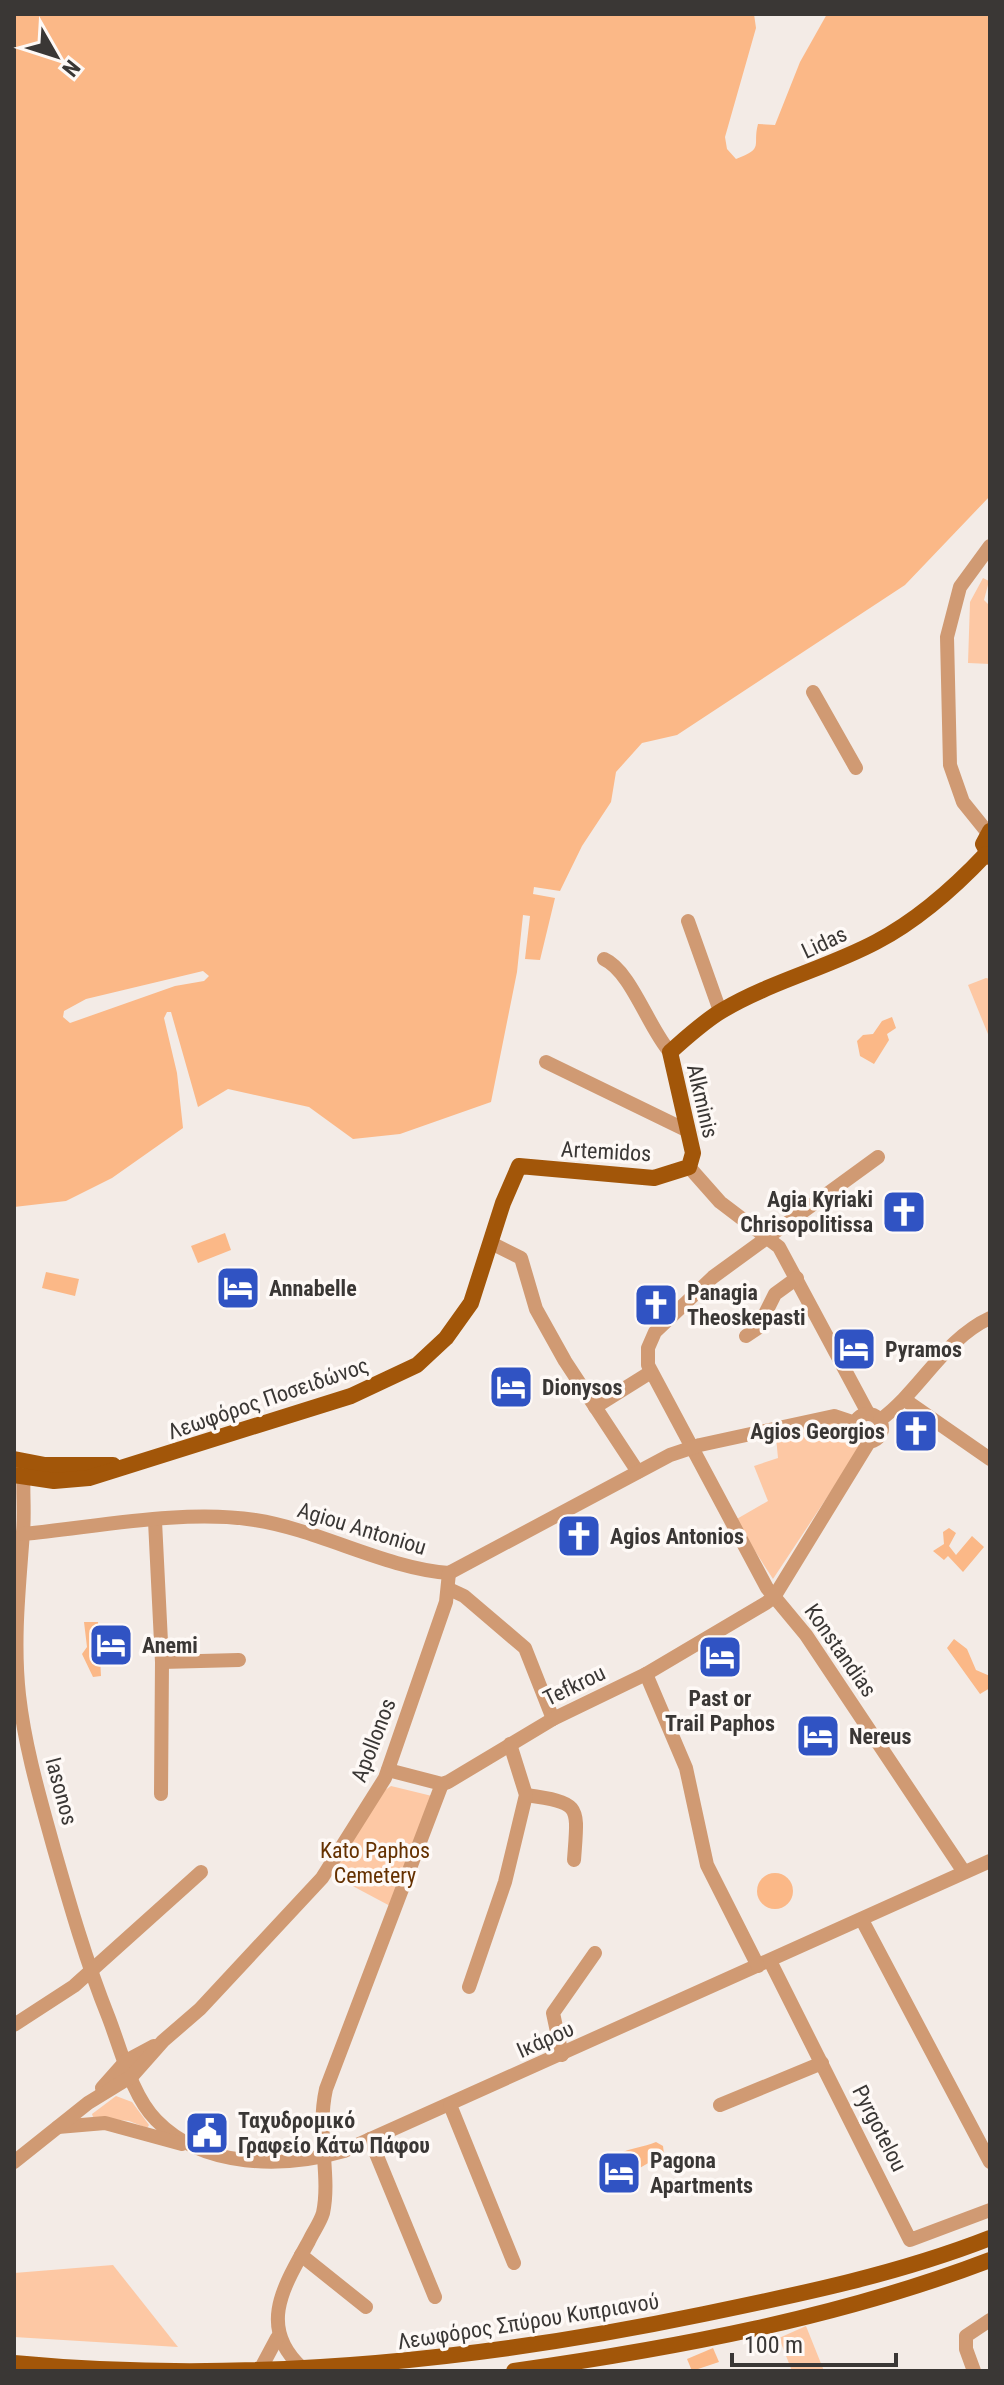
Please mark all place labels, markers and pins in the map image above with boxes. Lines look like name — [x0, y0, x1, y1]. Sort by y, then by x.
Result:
place label: Agia Kyriaki Chrisopolitissa — [740, 1187, 873, 1237]
church icon: Agia Kyriaki Chrisopolitissa — [880, 1188, 928, 1236]
hotel icon: Annabelle — [214, 1264, 262, 1312]
place label: Annabelle — [269, 1276, 357, 1301]
place label: Panagia Theoskepasti — [687, 1280, 806, 1330]
church icon: Panagia Theoskepasti — [632, 1281, 680, 1329]
hotel icon: Pyramos — [830, 1325, 878, 1373]
place label: Pyramos — [885, 1337, 962, 1362]
hotel icon: Dionysos — [487, 1363, 535, 1411]
place label: Dionysos — [542, 1375, 622, 1400]
church icon: Agios Georgios — [892, 1407, 940, 1455]
place label: Agios Georgios — [750, 1419, 885, 1444]
church icon: Agios Antonios — [555, 1512, 603, 1560]
place label: Agios Antonios — [610, 1524, 744, 1549]
hotel icon: Anemi — [87, 1621, 135, 1669]
place label: Anemi — [142, 1633, 198, 1658]
hotel icon: Past or Trail Paphos — [696, 1633, 744, 1681]
place label: Past or Trail Paphos — [665, 1686, 775, 1736]
hotel icon: Nereus — [794, 1712, 842, 1760]
place label: Nereus — [849, 1724, 911, 1749]
place label: Ταχυδρομικό Γραφείο Κάτω Πάφου — [238, 2108, 430, 2158]
public building icon: Ταχυδρομικό Γραφείο Κάτω Πάφου — [183, 2109, 231, 2157]
place label: Pagona Apartments — [650, 2148, 753, 2198]
hotel icon: Pagona Apartments — [595, 2149, 643, 2197]

